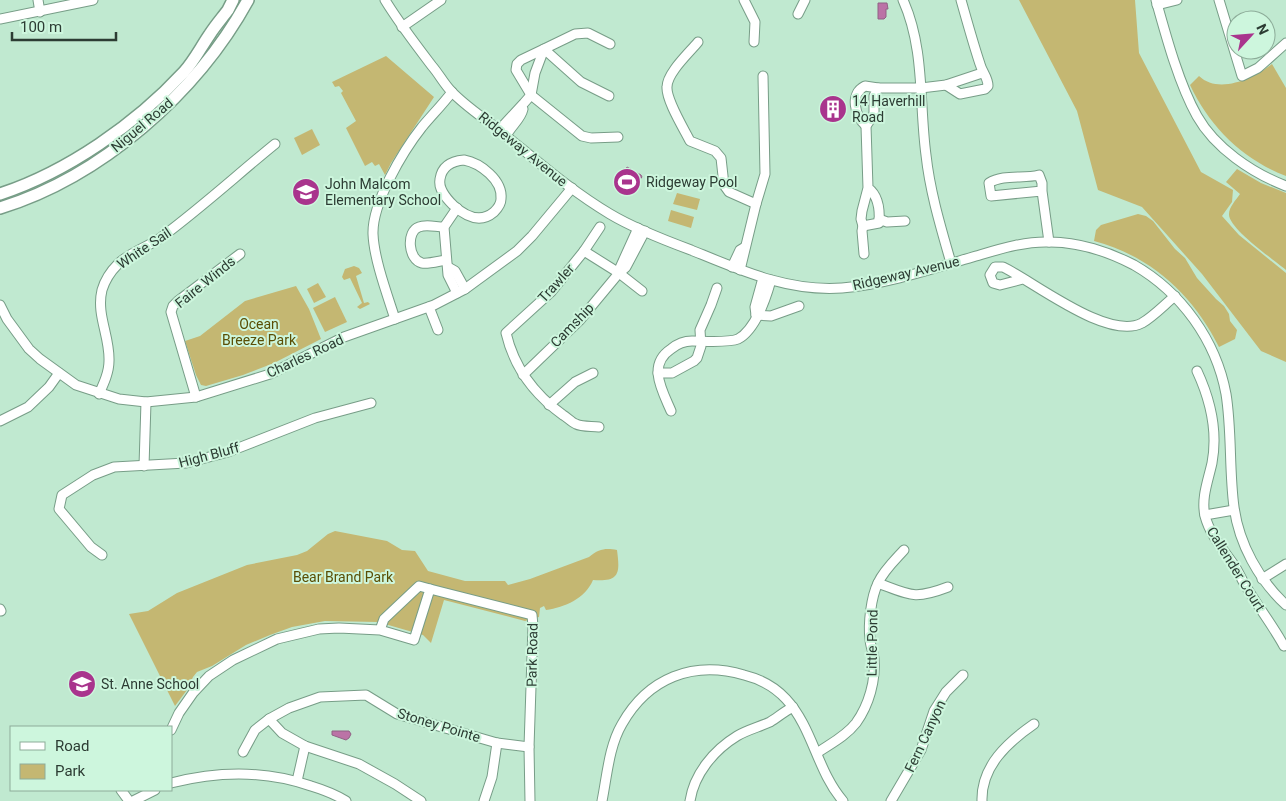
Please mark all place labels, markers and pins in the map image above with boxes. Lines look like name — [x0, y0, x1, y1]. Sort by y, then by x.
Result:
place label: 14 Haverhill Road — [852, 93, 926, 125]
building icon: 14 Haverhill Road — [818, 94, 848, 124]
sports icon: Ridgeway Pool — [612, 167, 642, 197]
place label: Ridgeway Pool — [646, 174, 737, 190]
place label: John Malcom Elementary School — [325, 176, 441, 208]
school or university icon: John Malcom Elementary School — [291, 177, 321, 207]
school or university icon: St. Anne School — [67, 669, 97, 699]
place label: St. Anne School — [101, 676, 199, 692]

